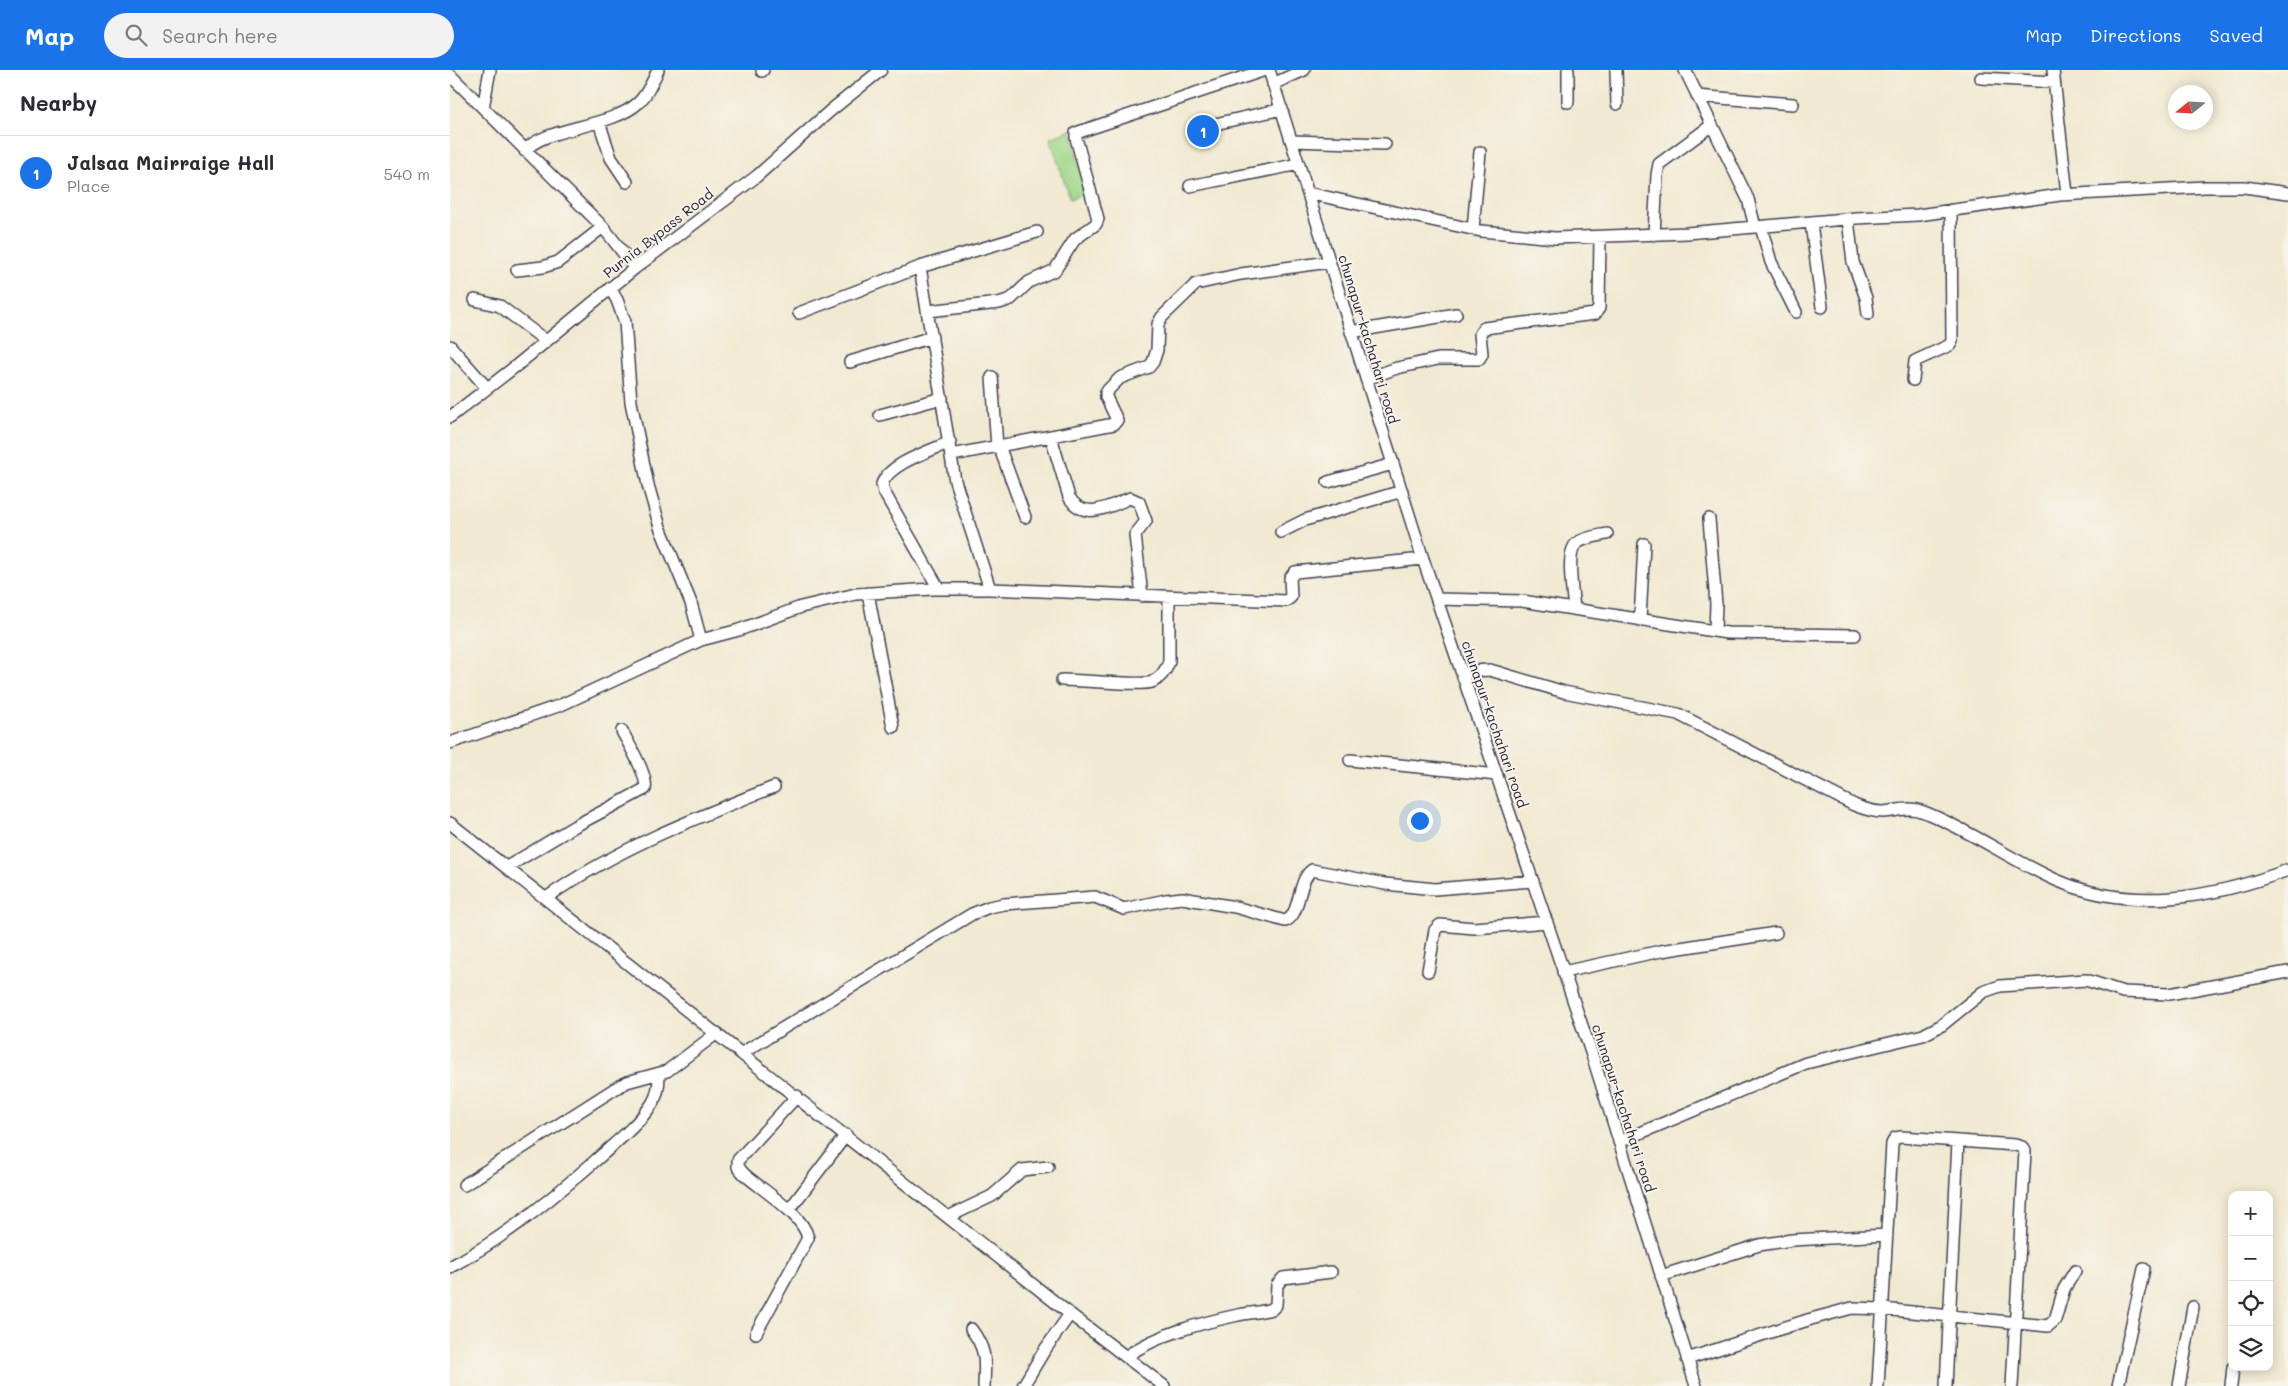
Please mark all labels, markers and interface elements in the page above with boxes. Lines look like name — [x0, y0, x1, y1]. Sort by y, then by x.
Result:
search box — [104, 13, 454, 58]
text: Map — [25, 20, 74, 51]
icon: search — [122, 21, 150, 49]
text: Search here — [162, 23, 278, 48]
text: Map — [2025, 23, 2062, 47]
text: Directions — [2090, 23, 2182, 47]
text: Saved — [2210, 23, 2263, 47]
north arrow — [2168, 85, 2213, 130]
text: Nearby — [20, 89, 97, 116]
pin: 1 — [1187, 112, 1219, 150]
text: Jalsaa Mairraige Hall — [67, 150, 274, 175]
text: 1 — [32, 163, 40, 184]
text: 540 m — [384, 163, 430, 184]
text: Place — [67, 175, 110, 196]
street label: Purnia Bypass Road — [599, 184, 717, 282]
street label: chunapur-kachahari road — [1334, 252, 1404, 426]
street label: chunapur-kachahari road — [1457, 638, 1533, 810]
your location — [1407, 808, 1433, 834]
street label: chunapur-kachahari road — [1588, 1021, 1660, 1195]
map controls — [2228, 1191, 2273, 1371]
button: + — [2228, 1191, 2273, 1236]
button: − — [2228, 1236, 2273, 1281]
button: locate — [2228, 1281, 2273, 1326]
button: layers — [2228, 1326, 2273, 1371]

